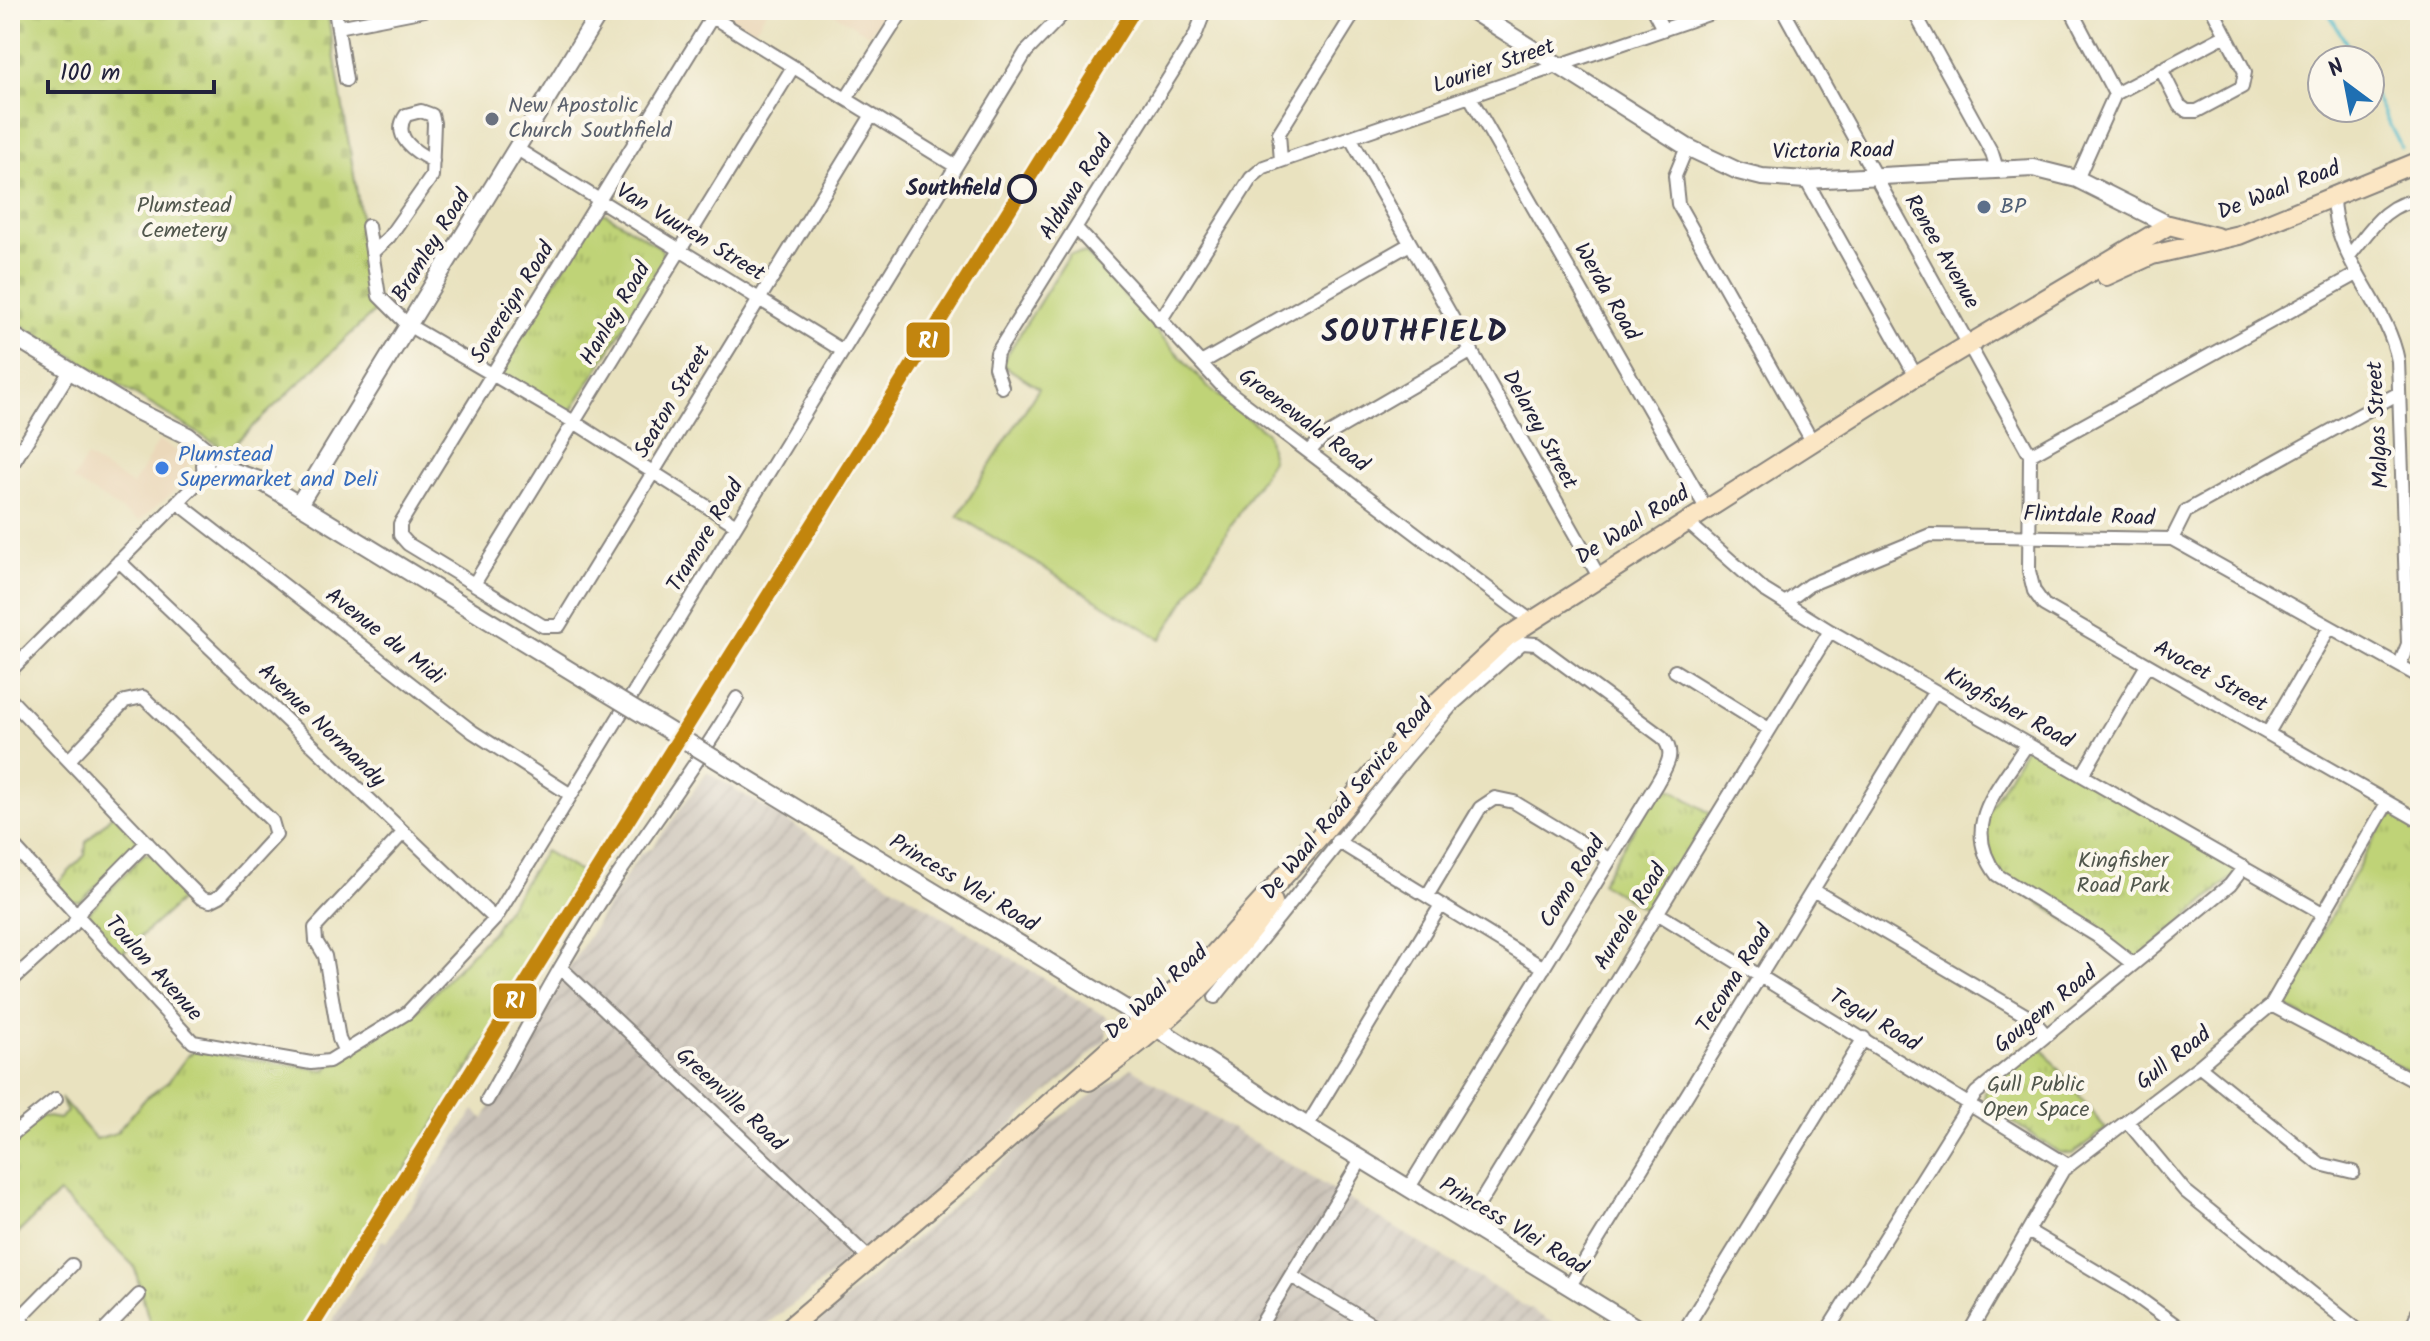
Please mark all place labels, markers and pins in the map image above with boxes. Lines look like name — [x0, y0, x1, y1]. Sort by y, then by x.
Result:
place label: New Apostolic Church Southfield — [508, 89, 673, 149]
marker: New Apostolic Church Southfield — [483, 110, 501, 128]
place label: Southfield — [906, 172, 1002, 207]
marker: Southfield — [1008, 175, 1036, 203]
place label: BP — [2000, 190, 2027, 225]
marker: BP — [1975, 198, 1993, 216]
place label: Plumstead Supermarket and Deli — [178, 438, 378, 498]
marker: Plumstead Supermarket and Deli — [153, 459, 171, 477]

